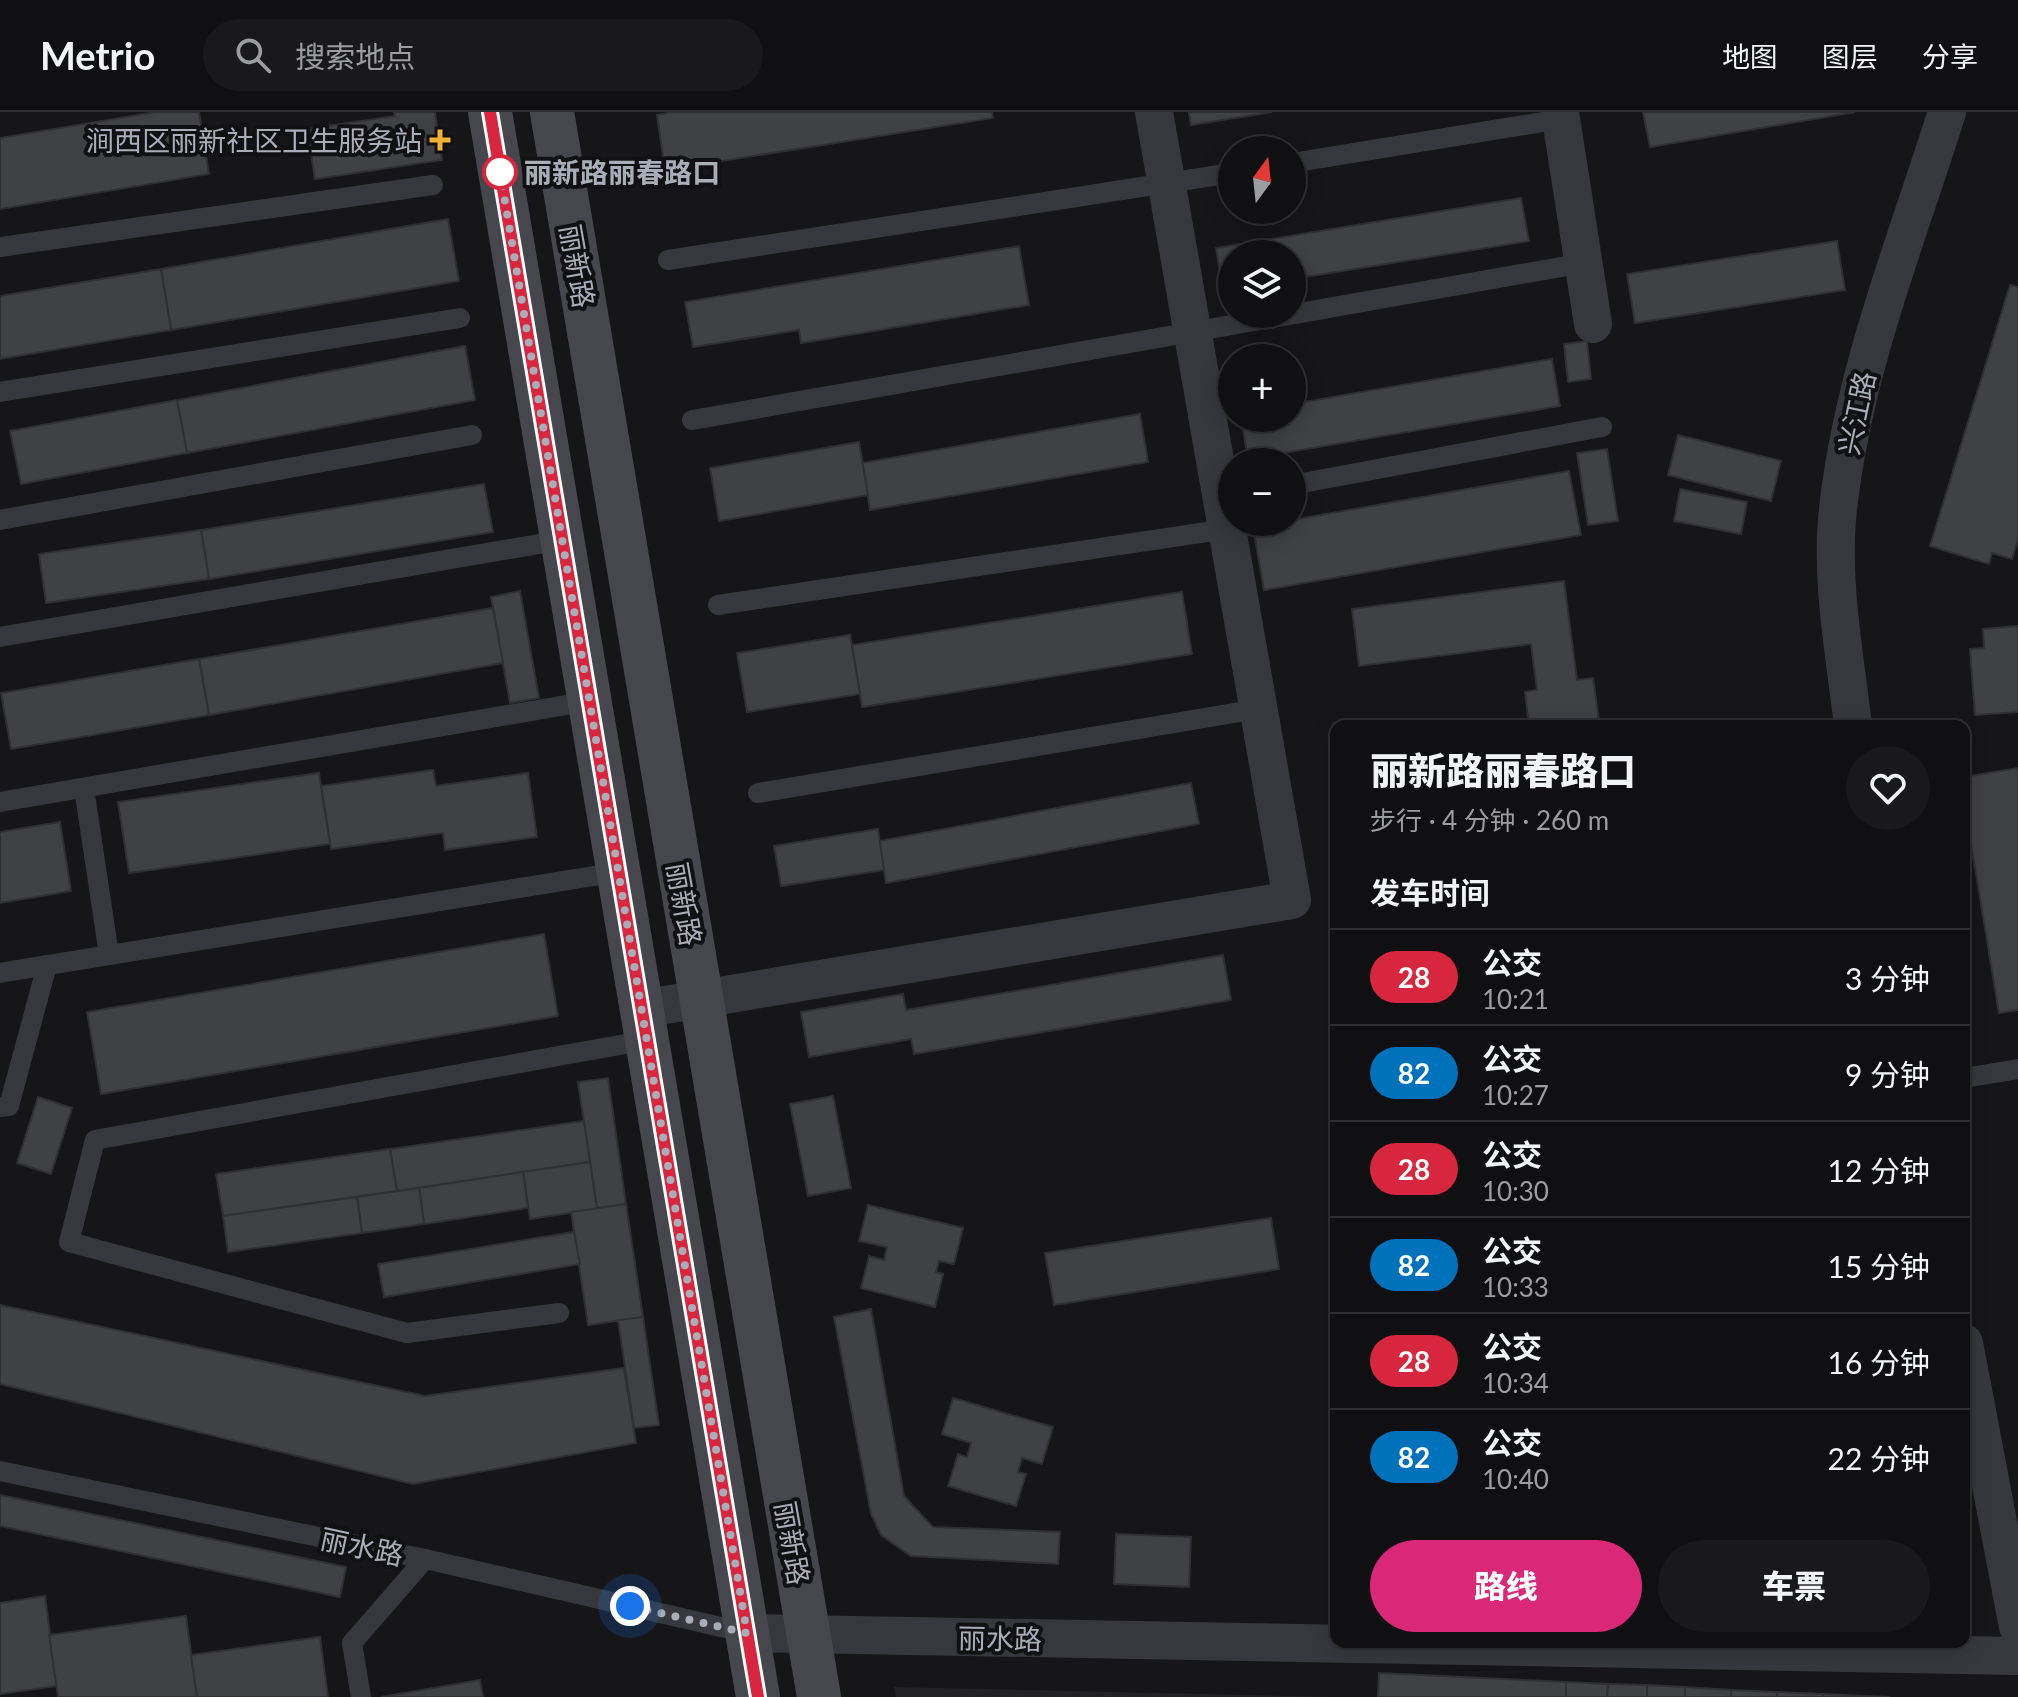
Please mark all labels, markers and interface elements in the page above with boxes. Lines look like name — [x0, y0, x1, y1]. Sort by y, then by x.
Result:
search box — [203, 19, 763, 91]
text: Metrio — [40, 32, 155, 78]
icon: search — [231, 33, 275, 77]
text: 搜索地点 — [295, 38, 415, 74]
text: 地图 — [1722, 39, 1778, 73]
text: 图层 — [1822, 39, 1878, 73]
text: 分享 — [1922, 39, 1978, 73]
place label: 涧西区丽新社区卫生服务站 — [86, 123, 422, 157]
marker: 涧西区丽新社区卫生服务站 — [429, 129, 451, 151]
north arrow — [1218, 136, 1306, 224]
map controls — [1218, 136, 1306, 536]
marker: 丽新路丽春路口 — [483, 155, 517, 189]
place label: 丽新路丽春路口 — [524, 155, 720, 189]
street label: 丽新路 — [554, 222, 602, 310]
button: layers — [1218, 240, 1306, 328]
button: + — [1218, 344, 1306, 432]
street label: 兴江路 — [1831, 368, 1881, 458]
button: − — [1218, 448, 1306, 536]
button: heart — [1846, 746, 1930, 830]
text: 丽新路丽春路口 — [1370, 747, 1636, 793]
text: 步行 · 4 分钟 · 260 m — [1370, 804, 1609, 836]
street label: 丽新路 — [661, 860, 709, 948]
text: 发车时间 — [1370, 874, 1490, 910]
text: 公交 — [1482, 944, 1542, 980]
text: 28 — [1398, 960, 1430, 994]
text: 3 分钟 — [1845, 960, 1930, 996]
text: 10:21 — [1482, 983, 1549, 1015]
text: 公交 — [1482, 1040, 1542, 1076]
text: 82 — [1398, 1056, 1430, 1090]
text: 9 分钟 — [1845, 1056, 1930, 1092]
text: 10:27 — [1482, 1079, 1549, 1111]
text: 公交 — [1482, 1136, 1542, 1172]
text: 28 — [1398, 1152, 1430, 1186]
text: 12 分钟 — [1828, 1152, 1930, 1188]
text: 10:30 — [1482, 1175, 1549, 1207]
text: 公交 — [1482, 1232, 1542, 1268]
text: 82 — [1398, 1248, 1430, 1282]
text: 15 分钟 — [1828, 1248, 1930, 1284]
text: 10:33 — [1482, 1271, 1549, 1303]
text: 公交 — [1482, 1328, 1542, 1364]
text: 28 — [1398, 1344, 1430, 1378]
text: 16 分钟 — [1828, 1344, 1930, 1380]
text: 10:34 — [1482, 1367, 1549, 1399]
text: 公交 — [1482, 1424, 1542, 1460]
text: 82 — [1398, 1440, 1430, 1474]
text: 22 分钟 — [1828, 1440, 1930, 1476]
text: 10:40 — [1482, 1463, 1549, 1495]
street label: 丽新路 — [769, 1499, 817, 1587]
street label: 丽水路 — [317, 1521, 407, 1571]
button: 路线 — [1370, 1540, 1642, 1632]
button: 车票 — [1658, 1540, 1930, 1632]
your location — [610, 1586, 650, 1626]
street label: 丽水路 — [958, 1620, 1042, 1656]

